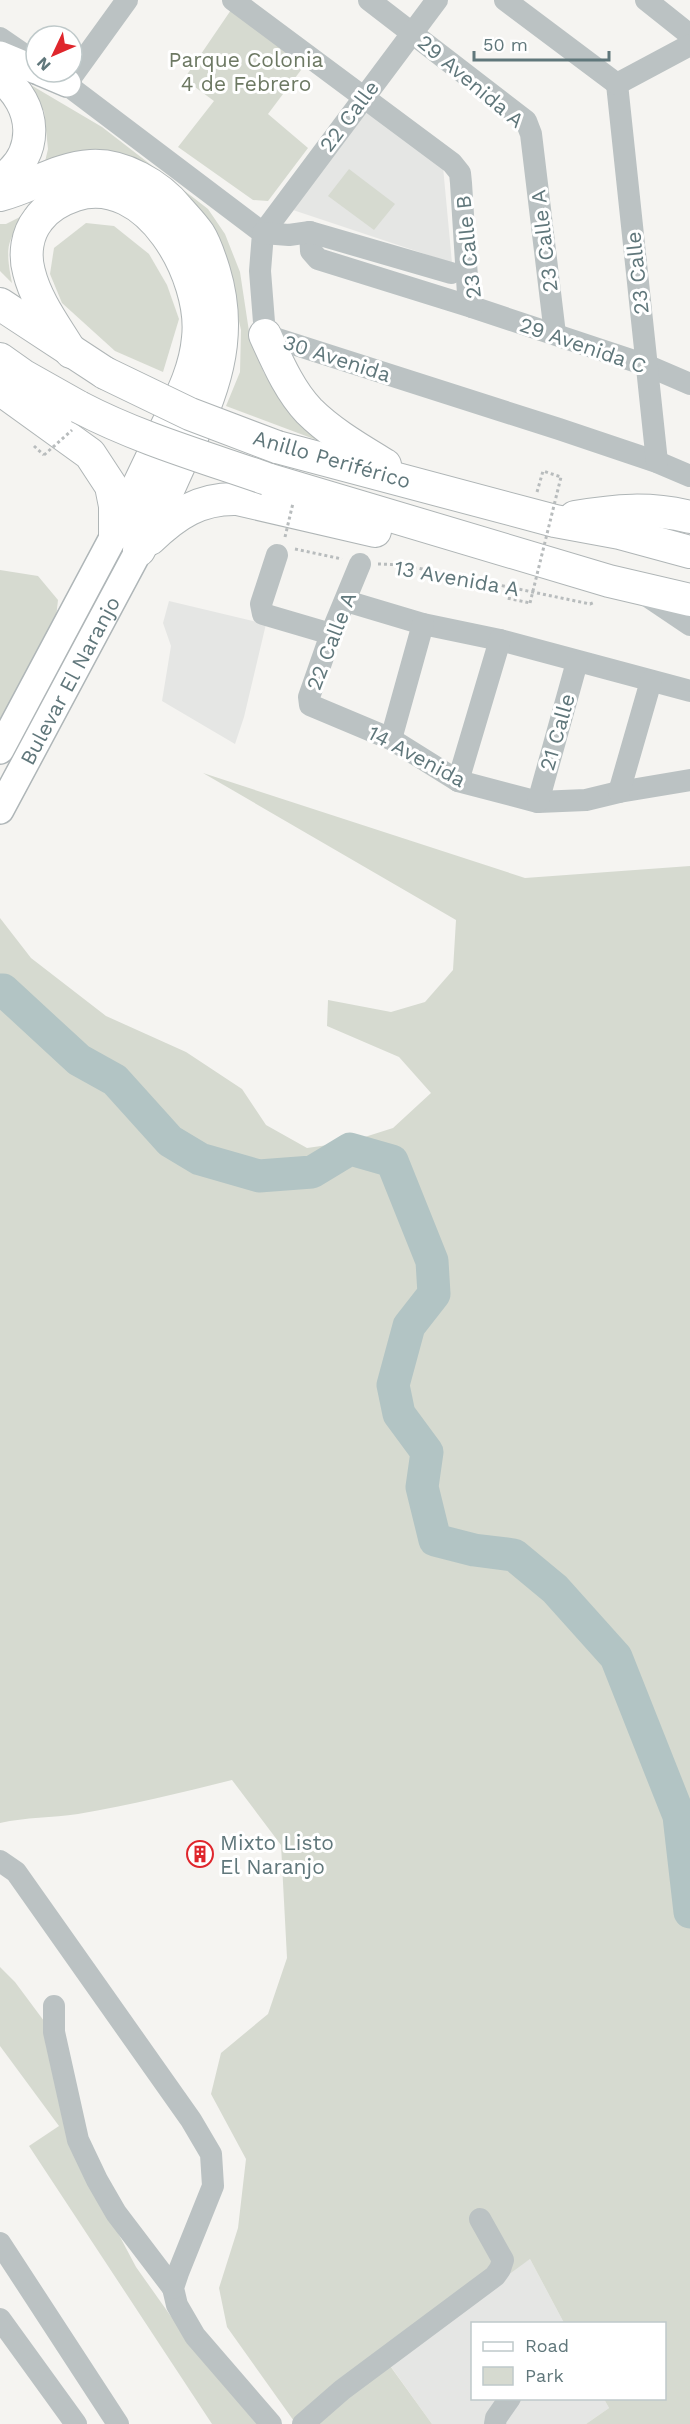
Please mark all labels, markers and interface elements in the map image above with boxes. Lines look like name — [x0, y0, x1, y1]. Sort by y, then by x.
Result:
north arrow — [24, 24, 84, 84]
scale bar — [474, 24, 609, 62]
street label: 29 Avenida A — [413, 29, 529, 133]
text: 50 m — [483, 34, 528, 55]
park label: Parque Colonia 4 de Febrero — [169, 47, 324, 96]
text: N — [33, 53, 55, 75]
street label: 22 Calle — [314, 75, 384, 157]
street label: 23 Calle A — [525, 188, 563, 294]
street label: 23 Calle B — [450, 194, 486, 300]
street label: 23 Calle — [620, 230, 654, 316]
street label: 29 Avenida C — [516, 312, 650, 378]
street label: 30 Avenida — [280, 329, 394, 387]
street label: Anillo Periférico — [250, 425, 414, 493]
street label: 13 Avenida A — [393, 555, 521, 601]
street label: 22 Calle A — [301, 588, 361, 694]
street label: Bulevar El Naranjo — [14, 592, 125, 769]
street label: 21 Calle — [534, 691, 580, 773]
street label: 14 Avenida — [364, 720, 470, 792]
place label: Mixto Listo El Naranjo — [220, 1830, 334, 1879]
building icon: Mixto Listo El Naranjo — [185, 1839, 215, 1869]
legend — [471, 2322, 666, 2400]
text: Road — [525, 2335, 569, 2356]
text: Park — [525, 2365, 564, 2386]

